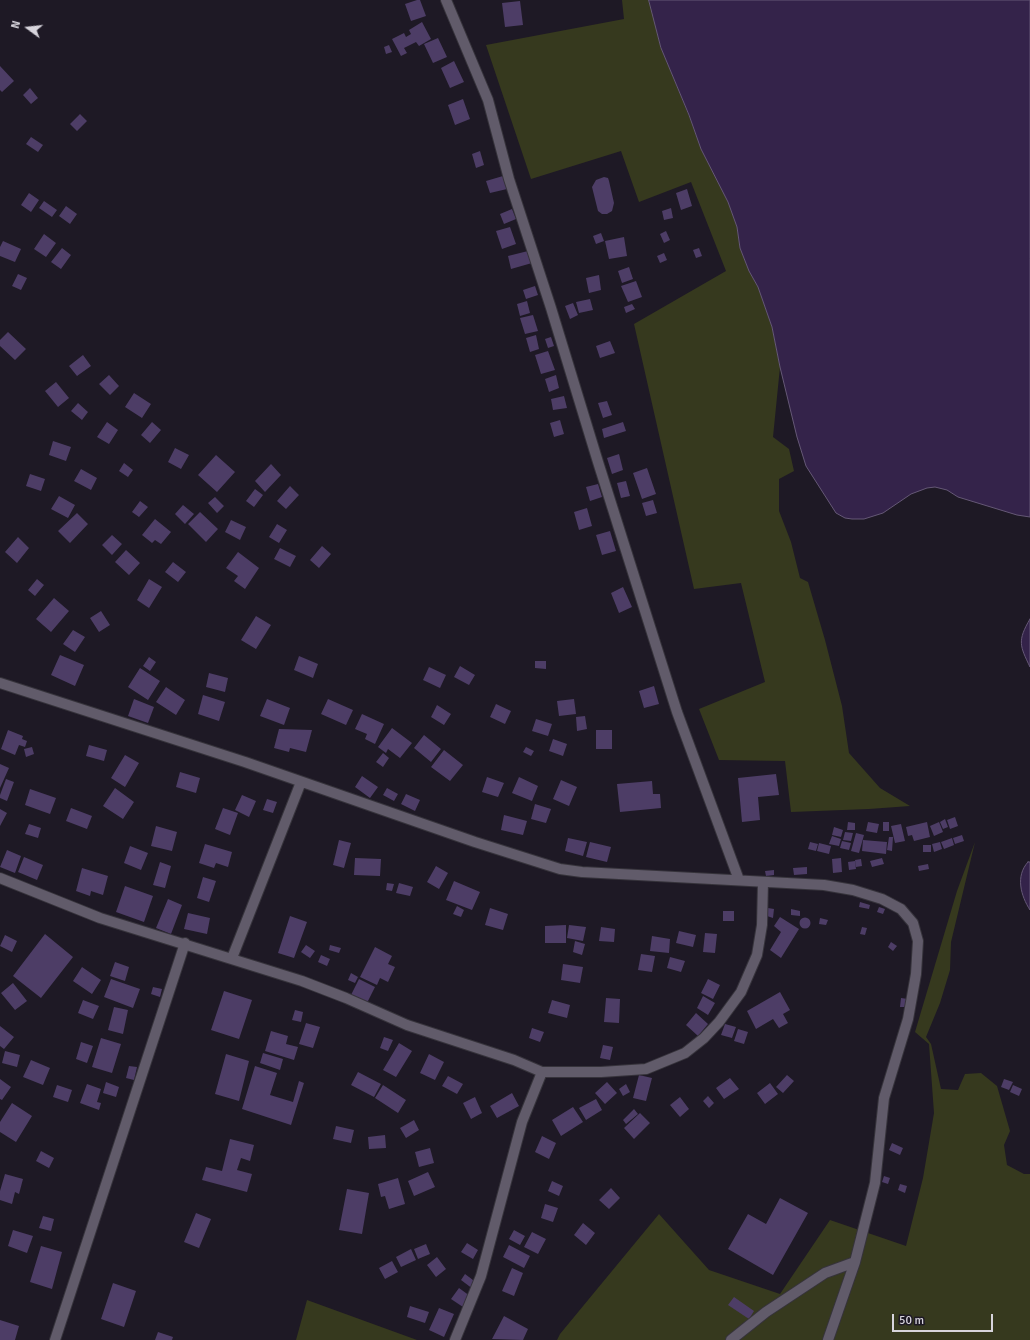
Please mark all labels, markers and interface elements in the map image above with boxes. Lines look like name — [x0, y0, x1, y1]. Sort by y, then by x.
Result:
north arrow — [8, 8, 48, 48]
text: N — [9, 19, 23, 30]
scale bar — [894, 1306, 995, 1332]
text: 50 m — [899, 1313, 924, 1328]

